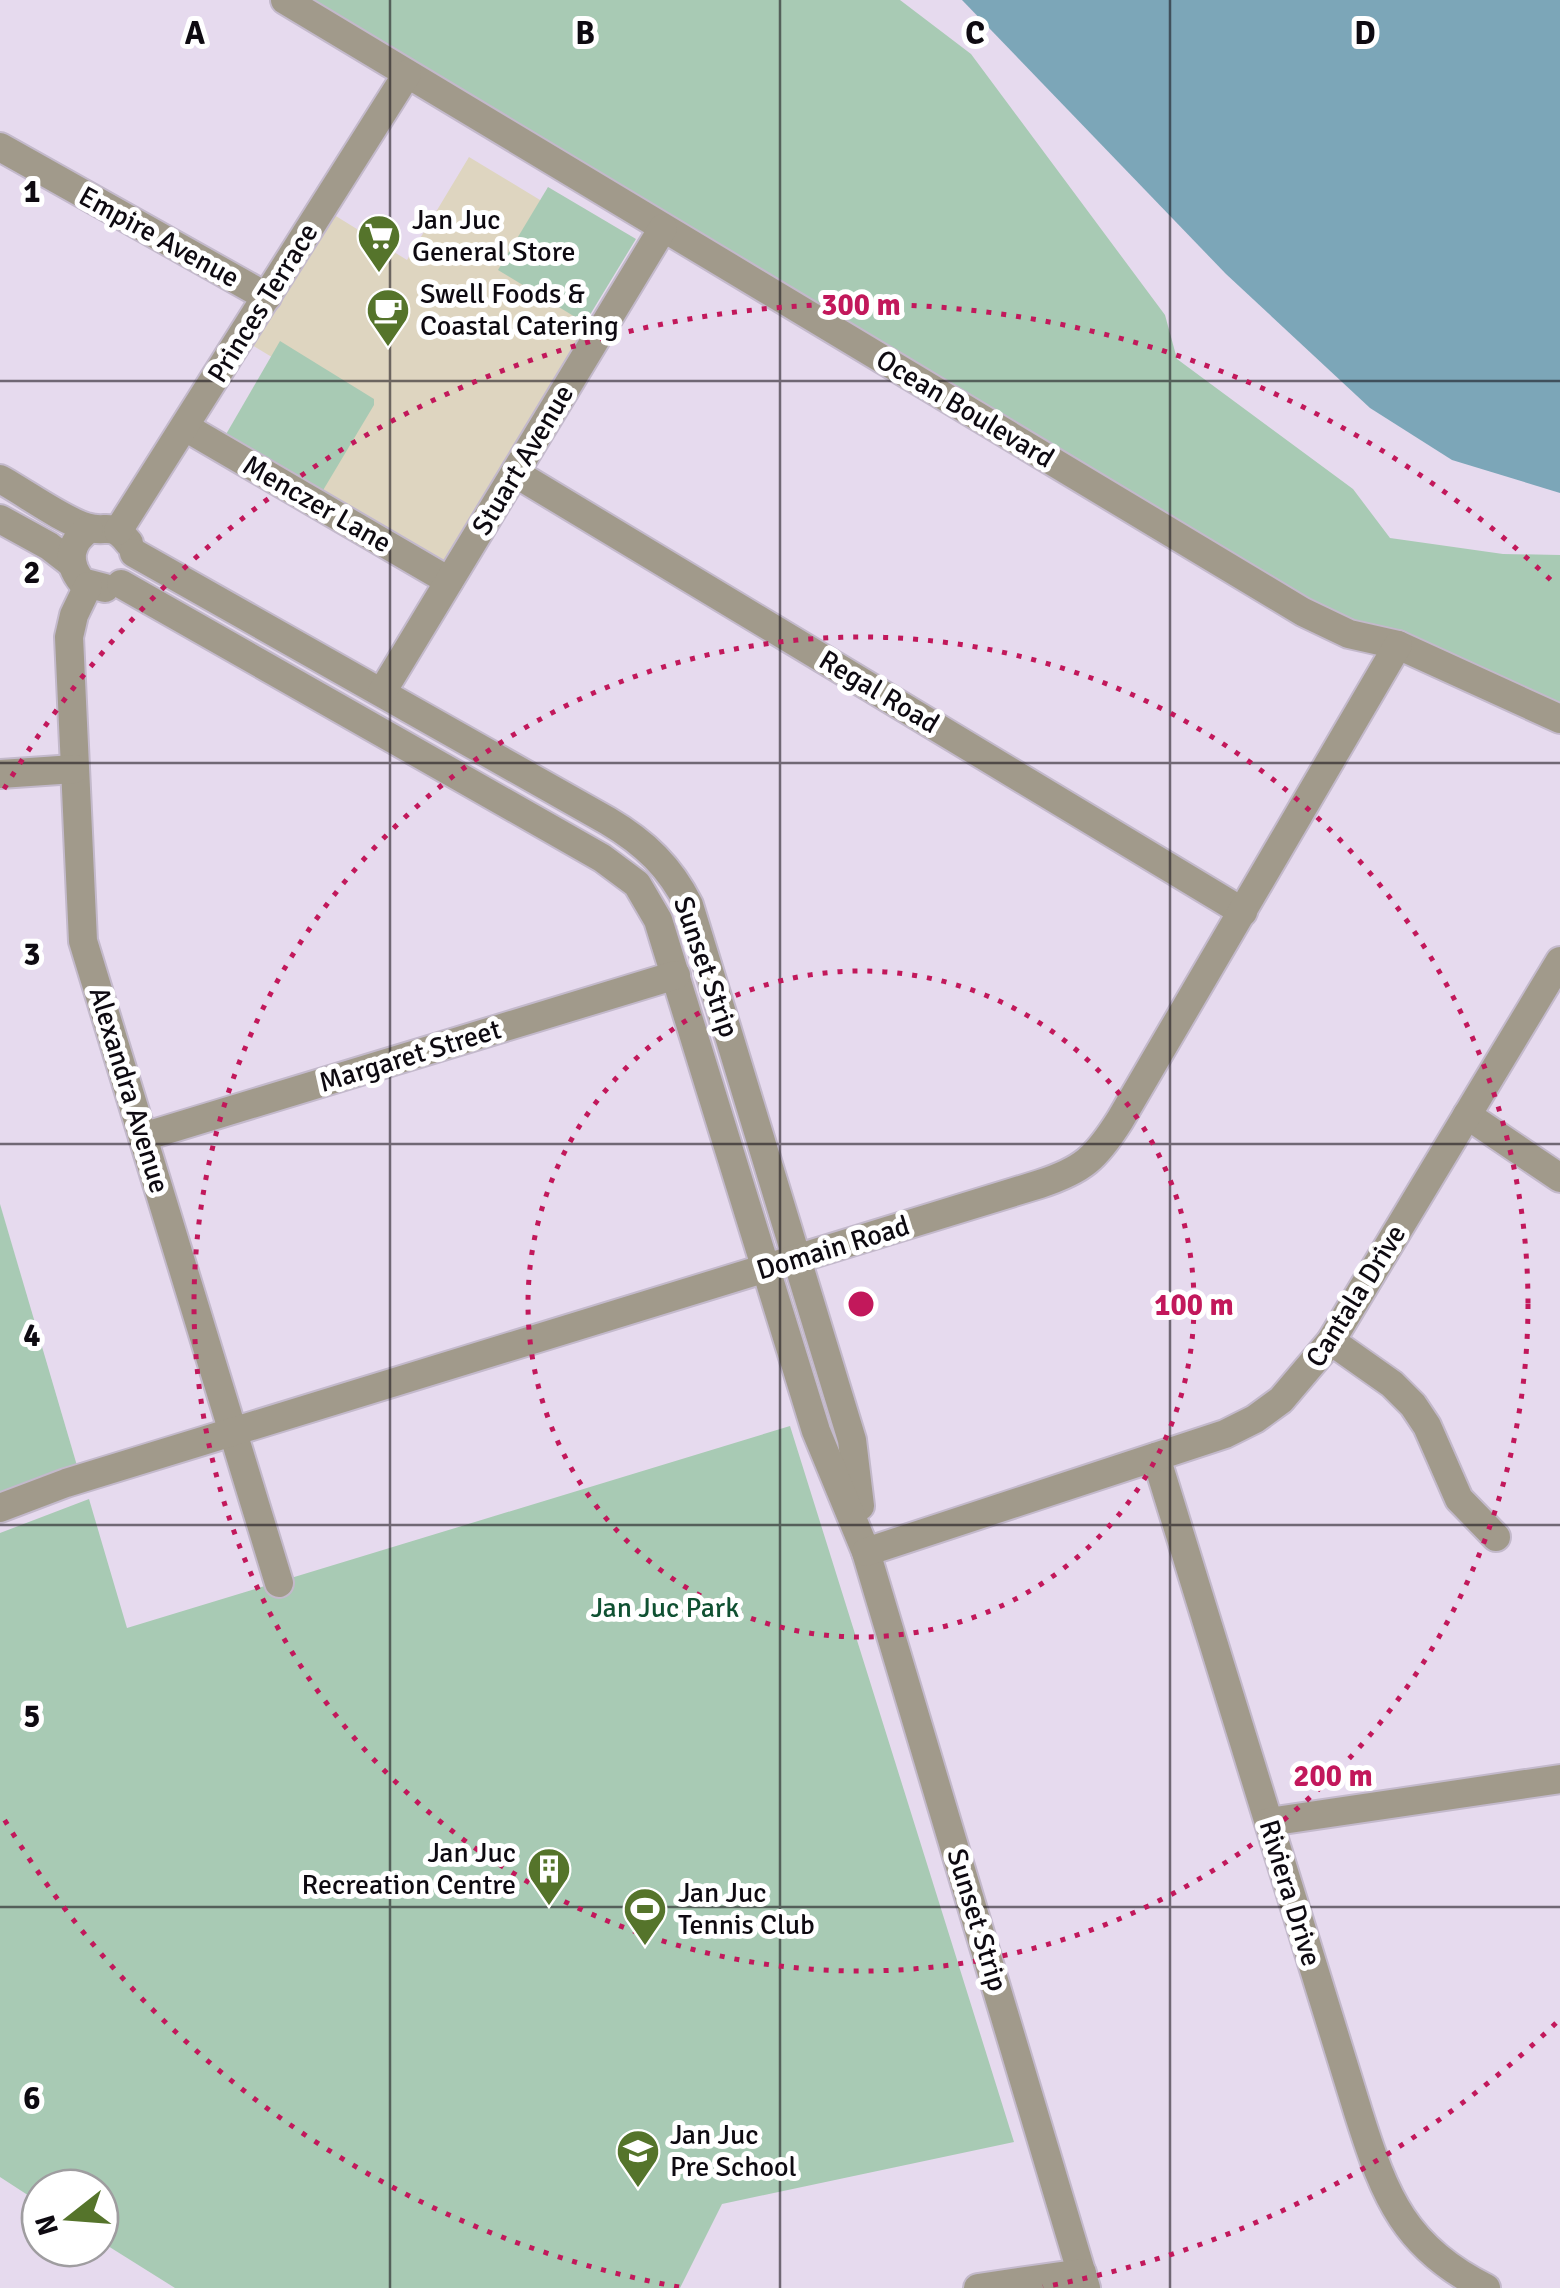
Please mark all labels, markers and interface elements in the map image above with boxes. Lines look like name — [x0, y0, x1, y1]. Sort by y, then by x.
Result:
text: A — [185, 14, 206, 53]
text: B — [575, 14, 595, 53]
text: C — [965, 14, 985, 53]
text: D — [1354, 14, 1376, 53]
text: 1 — [23, 172, 41, 211]
street label: Empire Avenue — [73, 179, 245, 295]
place label: Jan Juc General Store — [412, 203, 575, 269]
supermarket icon: Jan Juc General Store — [356, 213, 402, 274]
street label: Princes Terrace — [200, 217, 326, 389]
place label: Swell Foods & Coastal Catering — [420, 277, 619, 343]
cafe icon: Swell Foods & Coastal Catering — [365, 287, 411, 348]
text: 300 m — [821, 287, 901, 324]
street label: Ocean Boulevard — [870, 343, 1060, 475]
street label: Stuart Avenue — [465, 379, 581, 541]
street label: Menczer Lane — [237, 448, 397, 560]
text: 2 — [23, 553, 41, 592]
street label: Regal Road — [813, 643, 945, 741]
street label: Sunset Strip — [666, 892, 746, 1042]
text: 3 — [23, 935, 41, 974]
street label: Alexandra Avenue — [81, 983, 177, 1197]
street label: Margaret Street — [315, 1012, 505, 1100]
street label: Domain Road — [752, 1209, 914, 1287]
street label: Cantala Drive — [1299, 1219, 1413, 1373]
centre of rings — [843, 1286, 879, 1322]
text: 100 m — [1154, 1287, 1234, 1324]
text: 4 — [23, 1316, 41, 1355]
park label: Jan Juc Park — [591, 1591, 739, 1625]
text: 5 — [23, 1697, 41, 1736]
text: 200 m — [1293, 1758, 1373, 1795]
street label: Riviera Drive — [1252, 1816, 1328, 1970]
place label: Jan Juc Recreation Centre — [301, 1836, 516, 1902]
street label: Sunset Strip — [939, 1845, 1015, 1995]
building icon: Jan Juc Recreation Centre — [526, 1846, 572, 1907]
place label: Jan Juc Tennis Club — [678, 1876, 815, 1942]
sports icon: Jan Juc Tennis Club — [622, 1886, 668, 1947]
text: 6 — [23, 2079, 41, 2118]
place label: Jan Juc Pre School — [670, 2118, 797, 2184]
school or university icon: Jan Juc Pre School — [615, 2128, 661, 2189]
north arrow — [20, 2168, 120, 2268]
text: N — [28, 2211, 66, 2239]

